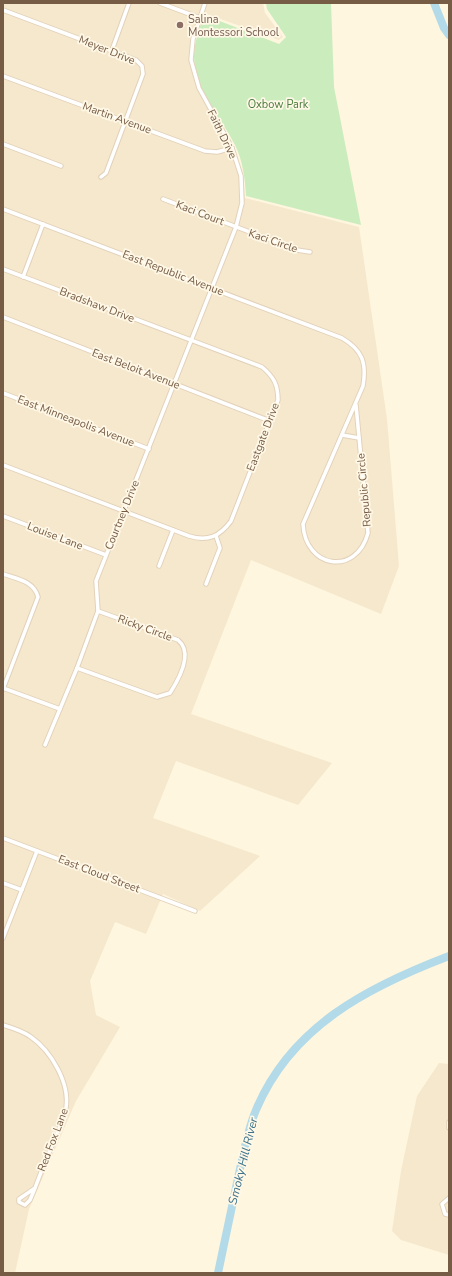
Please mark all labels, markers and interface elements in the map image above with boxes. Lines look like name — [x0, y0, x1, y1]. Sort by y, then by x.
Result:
place label: Salina Montessori School — [188, 12, 280, 40]
marker: Salina Montessori School — [175, 20, 185, 30]
street label: Meyer Drive — [77, 32, 138, 68]
park label: Oxbow Park — [248, 97, 309, 112]
street label: Martin Avenue — [80, 99, 154, 137]
street label: Faith Drive — [204, 107, 240, 161]
street label: Kaci Court — [174, 197, 226, 229]
street label: Kaci Circle — [246, 226, 300, 256]
street label: East Republic Avenue — [120, 247, 226, 299]
street label: Bradshaw Drive — [57, 284, 137, 326]
street label: East Beloit Avenue — [90, 345, 182, 393]
street label: East Minneapolis Avenue — [15, 392, 137, 450]
street label: Eastgate Drive — [243, 401, 283, 473]
street label: Republic Circle — [353, 452, 375, 527]
street label: Courtney Drive — [101, 478, 143, 552]
street label: Louise Lane — [25, 518, 85, 554]
street label: Ricky Circle — [116, 611, 174, 645]
street label: East Cloud Street — [56, 852, 142, 897]
street label: Red Fox Lane — [34, 1106, 72, 1174]
water label: Smoky Hill River — [224, 1115, 262, 1206]

